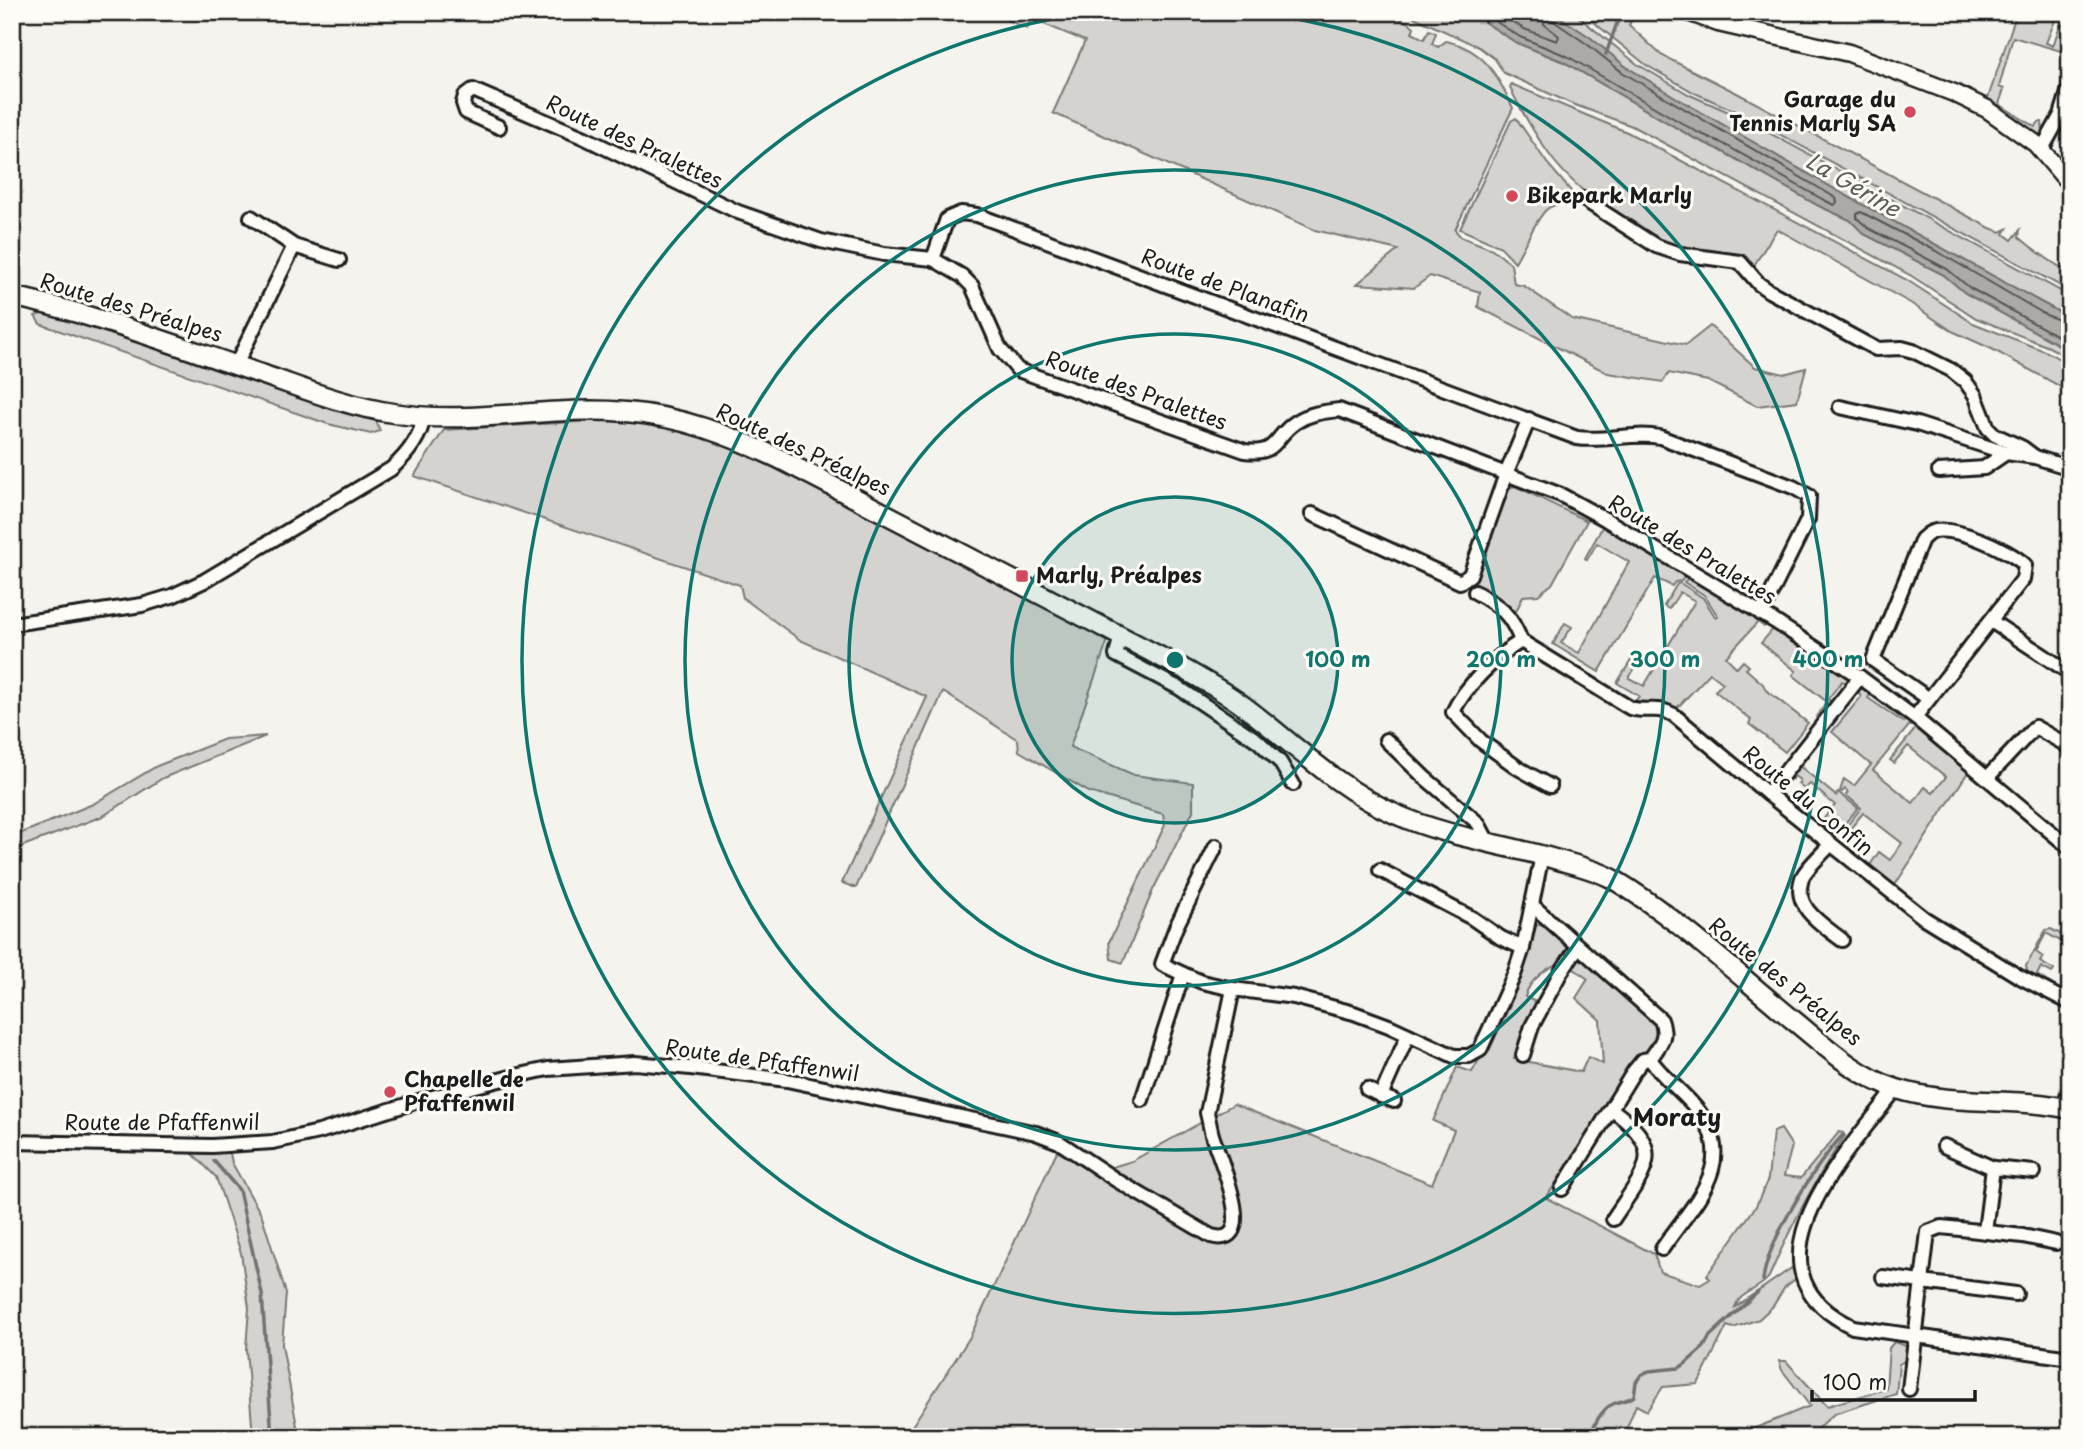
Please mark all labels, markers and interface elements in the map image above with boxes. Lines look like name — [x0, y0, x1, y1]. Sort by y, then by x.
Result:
place label: Garage du Tennis Marly SA — [1729, 82, 1896, 138]
street label: Route des Pralettes — [541, 85, 728, 195]
marker: Garage du Tennis Marly SA — [1902, 104, 1918, 120]
water label: La Gérine — [1800, 142, 1909, 225]
place label: Bikepark Marly — [1526, 178, 1692, 210]
marker: Bikepark Marly — [1504, 188, 1520, 204]
street label: Route de Planafin — [1137, 239, 1314, 329]
street label: Route des Préalpes — [36, 263, 227, 349]
street label: Route des Pralettes — [1041, 341, 1232, 437]
street label: Route des Préalpes — [711, 394, 896, 503]
street label: Route des Pralettes — [1603, 485, 1783, 611]
place label: Marly, Préalpes — [1036, 558, 1202, 590]
marker: Marly, Préalpes — [1014, 568, 1030, 584]
text: 100 m — [1305, 642, 1371, 674]
text: 200 m — [1466, 642, 1536, 674]
text: 300 m — [1630, 642, 1700, 674]
text: 400 m — [1793, 642, 1863, 674]
centre of rings — [1163, 648, 1187, 672]
street label: Route du Confin — [1737, 737, 1882, 862]
street label: Route des Préalpes — [1703, 908, 1870, 1052]
street label: Route de Pfaffenwil — [663, 1030, 861, 1088]
place label: Chapelle de Pfaffenwil — [404, 1062, 524, 1118]
marker: Chapelle de Pfaffenwil — [382, 1084, 398, 1100]
district label: Moraty — [1633, 1098, 1721, 1134]
street label: Route de Pfaffenwil — [64, 1105, 260, 1137]
scale bar — [1812, 1358, 1975, 1402]
text: 100 m — [1823, 1365, 1887, 1397]

